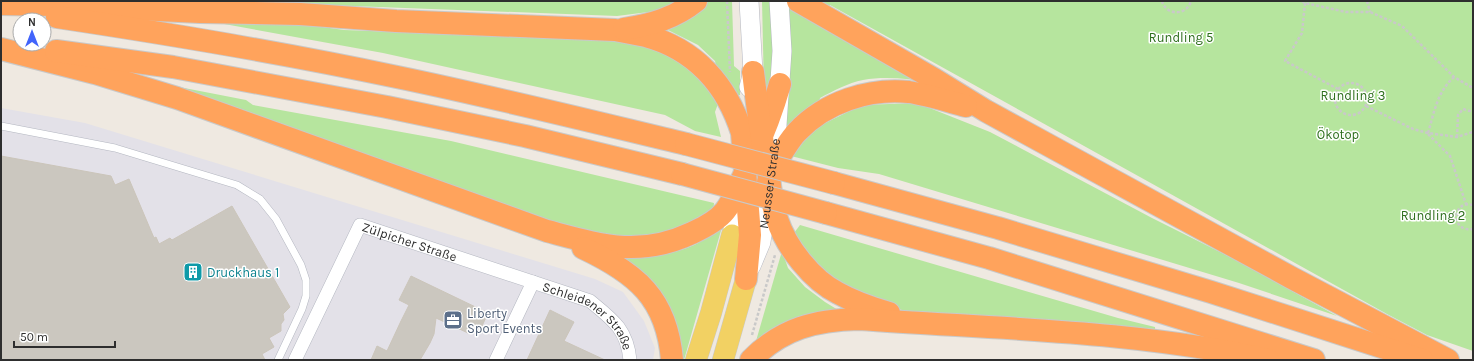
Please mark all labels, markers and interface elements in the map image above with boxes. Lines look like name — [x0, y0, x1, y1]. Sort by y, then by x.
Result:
north arrow — [12, 12, 52, 52]
text: N — [28, 16, 36, 29]
park label: Rundling 5 — [1149, 30, 1213, 45]
park label: Rundling 3 — [1321, 88, 1385, 103]
park label: Ökotop — [1317, 126, 1359, 142]
street label: Neusser Straße — [755, 137, 783, 230]
park label: Rundling 2 — [1401, 208, 1465, 223]
street label: Zülpicher Straße — [360, 219, 459, 264]
building icon: Druckhaus 1 — [182, 261, 204, 283]
place label: Druckhaus 1 — [207, 265, 279, 280]
street label: Schleidener Straße — [541, 278, 636, 352]
place label: Liberty Sport Events — [467, 306, 542, 336]
office icon: Liberty Sport Events — [442, 309, 464, 331]
scale bar — [14, 323, 115, 349]
text: 50 m — [20, 330, 48, 344]

